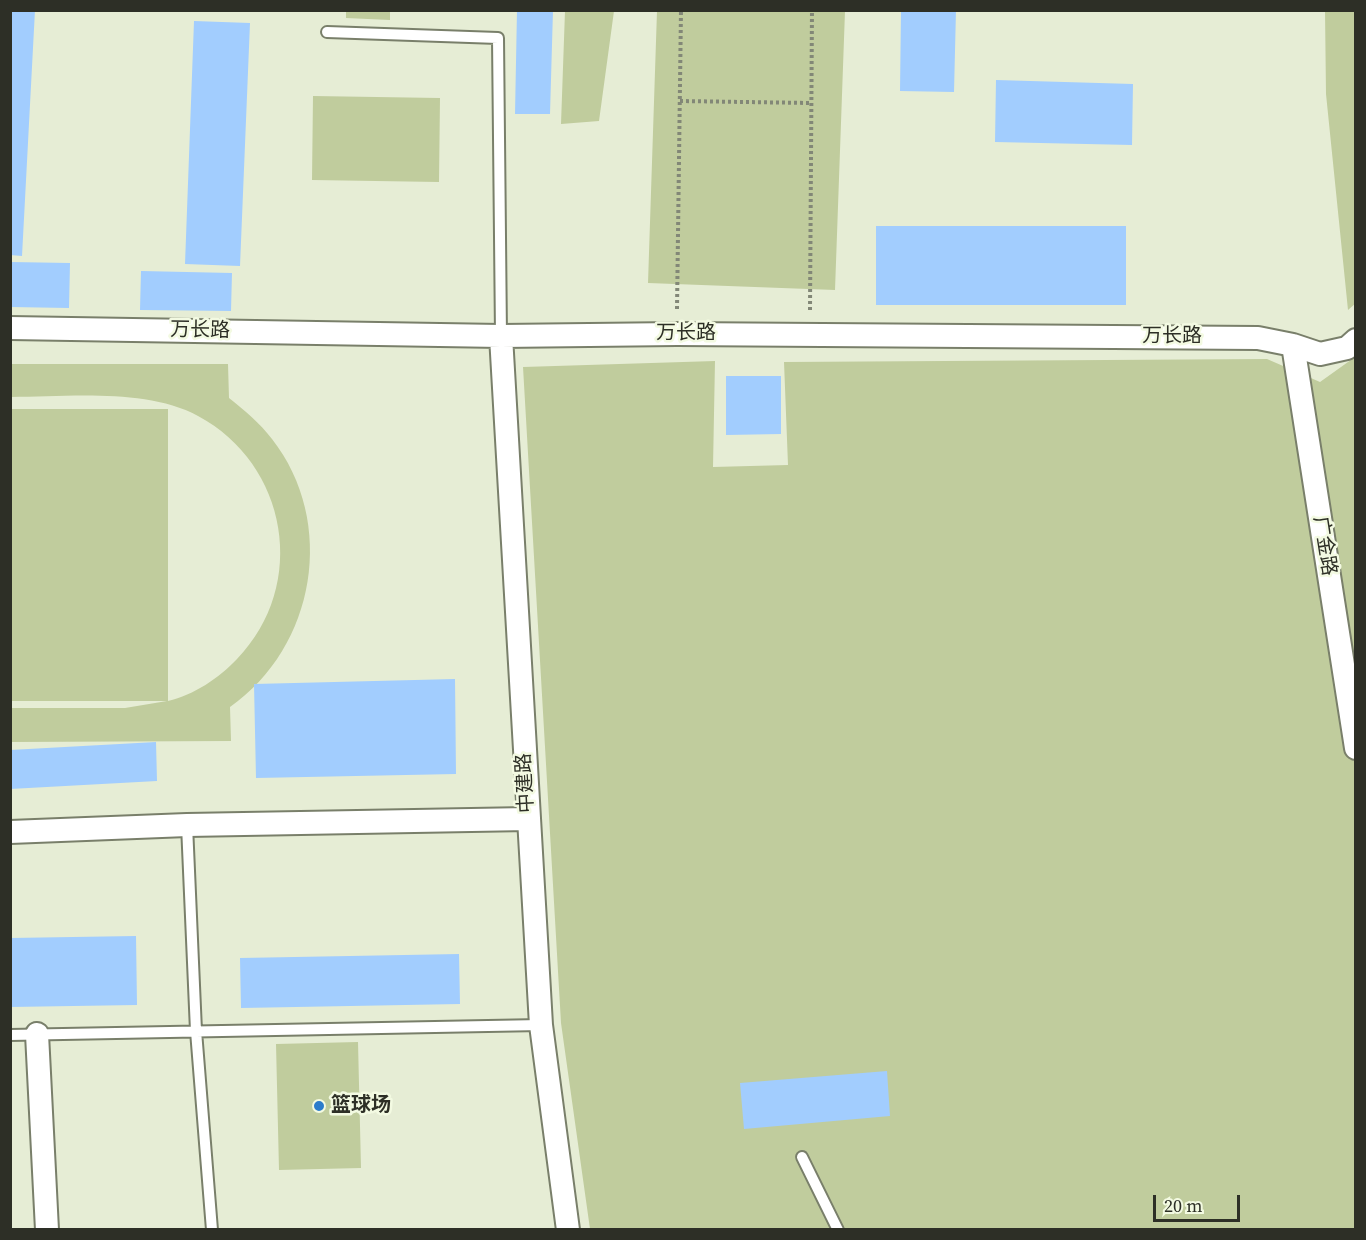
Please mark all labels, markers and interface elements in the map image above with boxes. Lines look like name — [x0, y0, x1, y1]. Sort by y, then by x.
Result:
street label: 万长路 — [170, 318, 230, 344]
street label: 万长路 — [656, 322, 716, 346]
street label: 万长路 — [1142, 325, 1202, 349]
street label: 广金路 — [1307, 514, 1341, 578]
street label: 中建路 — [512, 752, 540, 814]
place label: 篮球场 — [331, 1094, 391, 1118]
marker: 篮球场 — [312, 1099, 326, 1113]
scale bar — [1156, 1183, 1243, 1221]
text: 20 m — [1164, 1193, 1202, 1218]

